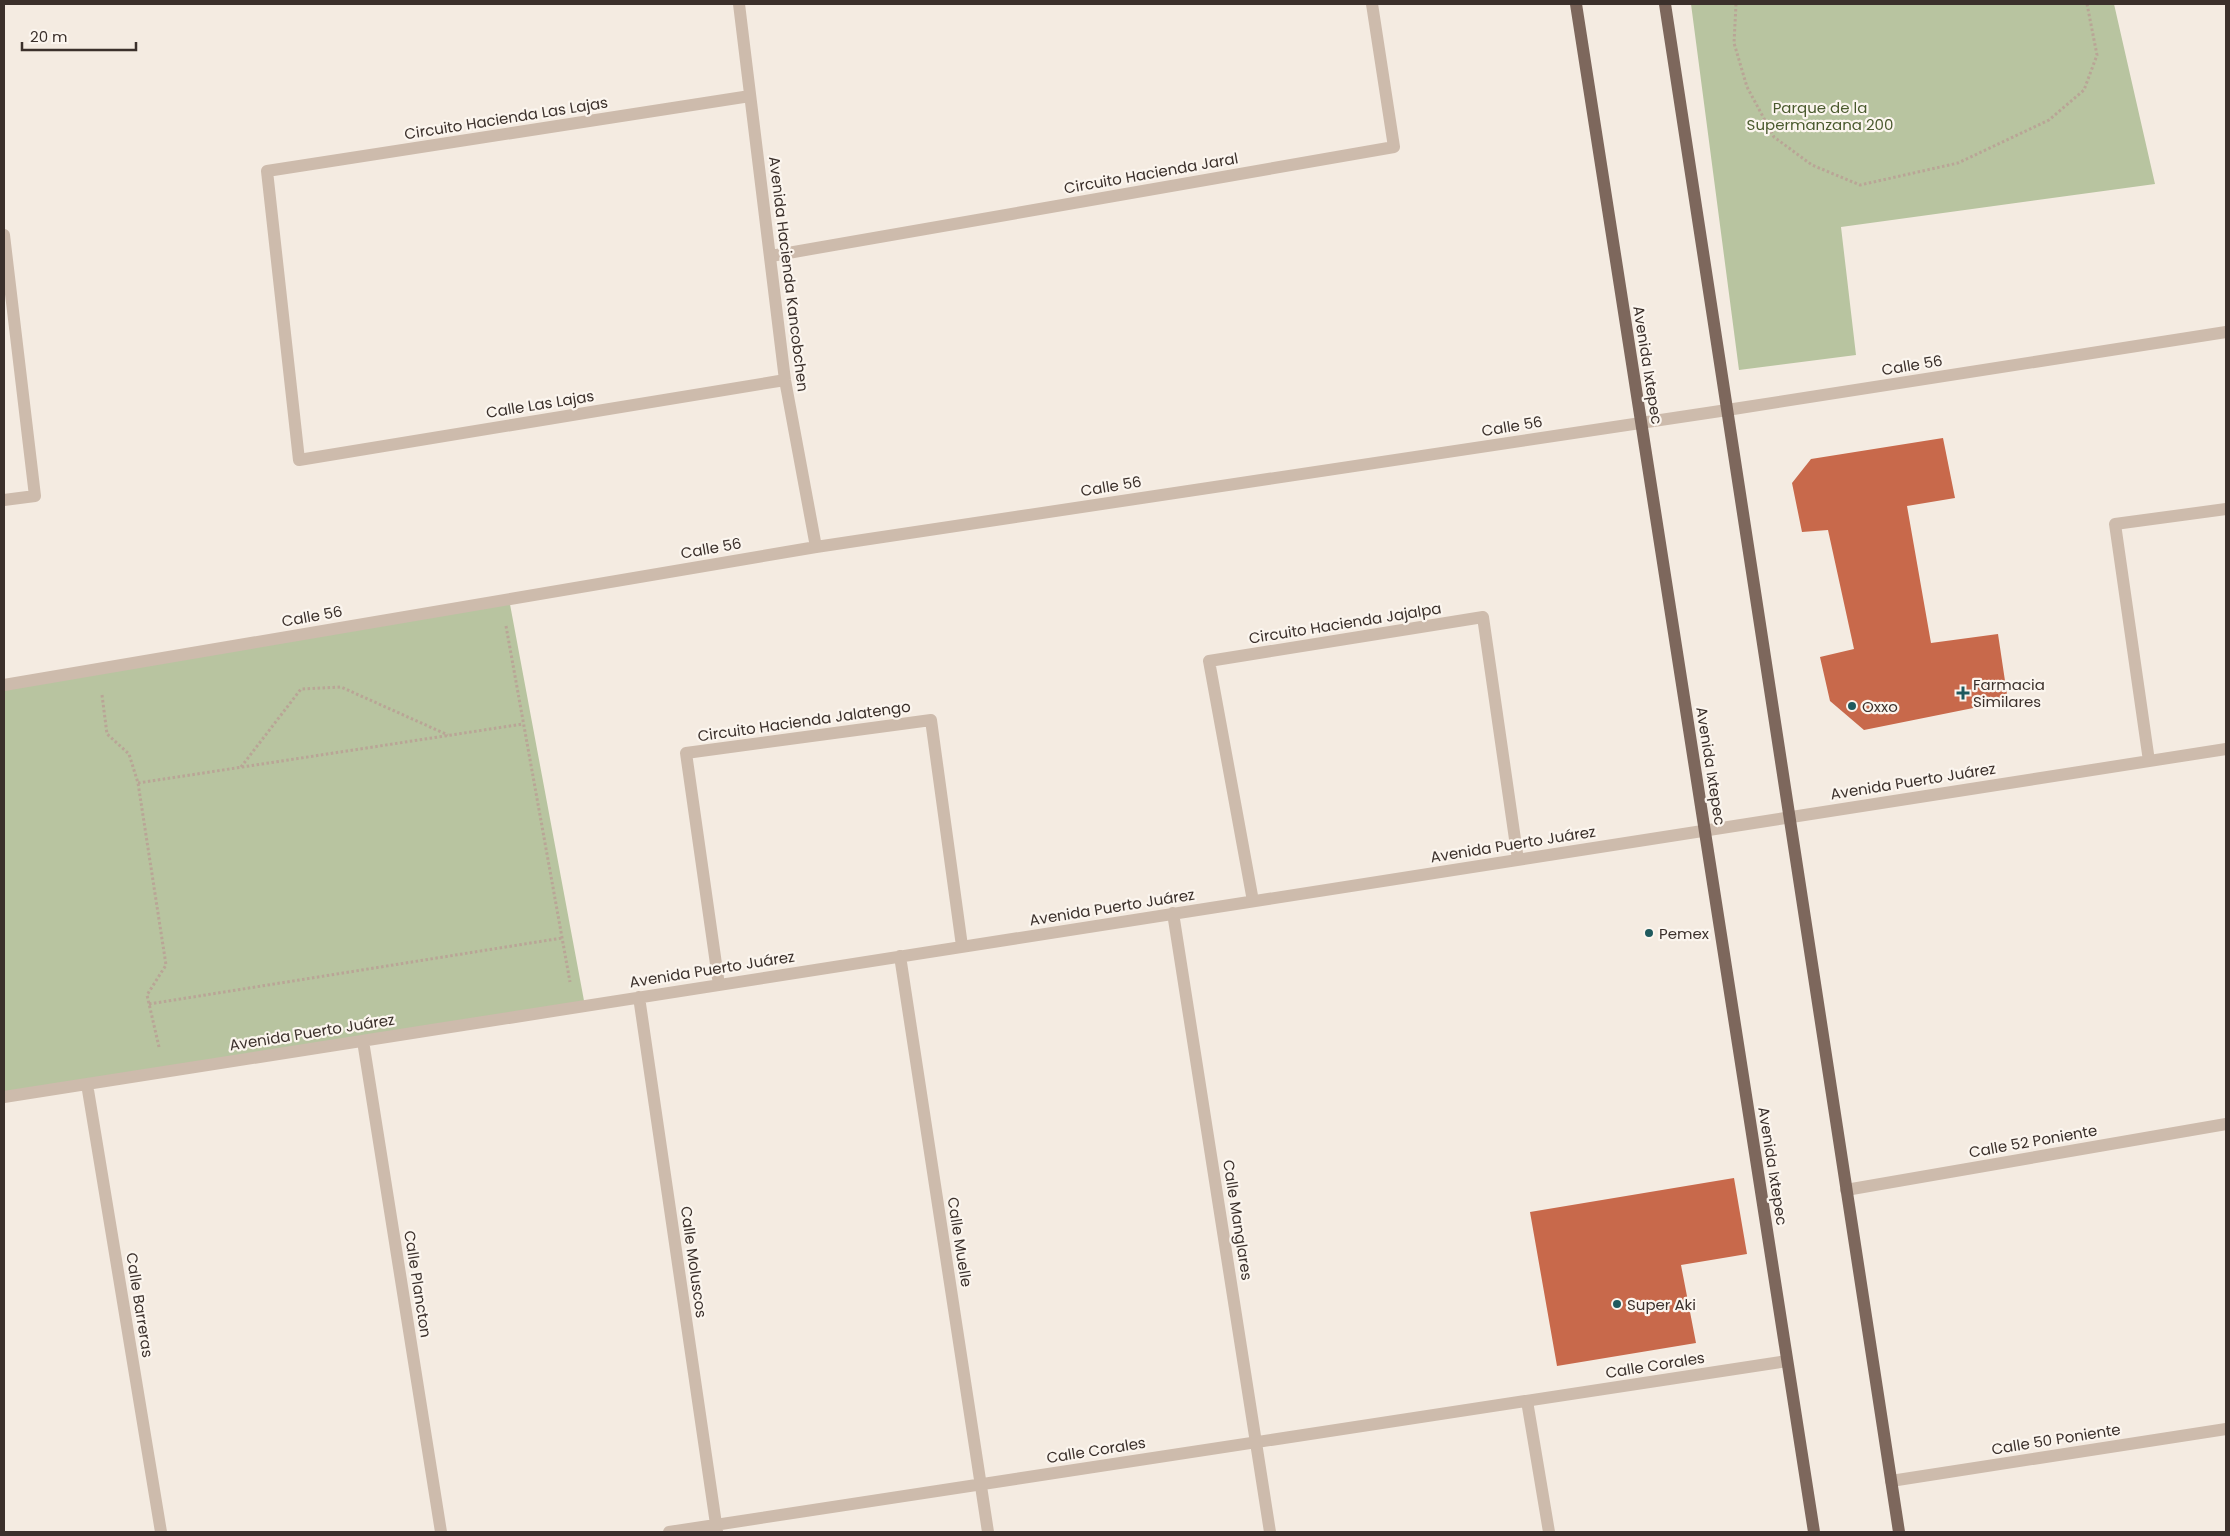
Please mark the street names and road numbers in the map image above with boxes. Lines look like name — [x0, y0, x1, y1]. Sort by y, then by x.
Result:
street label: Circuito Hacienda Las Lajas — [403, 92, 609, 144]
street label: Circuito Hacienda Jaral — [1062, 147, 1240, 199]
street label: Avenida Hacienda Kancobchen — [764, 155, 814, 393]
street label: Avenida Ixtepec — [1628, 304, 1668, 426]
street label: Calle 56 — [1880, 350, 1944, 380]
street label: Calle Las Lajas — [484, 385, 596, 423]
street label: Calle 56 — [1480, 411, 1544, 441]
street label: Calle 56 — [1079, 471, 1143, 501]
street label: Calle 56 — [679, 532, 743, 564]
street label: Circuito Hacienda Jajalpa — [1247, 597, 1443, 649]
street label: Calle 56 — [280, 600, 344, 632]
street label: Circuito Hacienda Jalatengo — [696, 696, 912, 746]
street label: Avenida Ixtepec — [1691, 705, 1731, 827]
street label: Avenida Puerto Juárez — [1829, 758, 1997, 804]
street label: Avenida Puerto Juárez — [1429, 821, 1597, 867]
street label: Avenida Puerto Juárez — [1028, 884, 1196, 930]
street label: Avenida Puerto Juárez — [628, 946, 796, 992]
street label: Avenida Puerto Juárez — [228, 1009, 396, 1055]
street label: Avenida Ixtepec — [1753, 1105, 1793, 1227]
street label: Calle 52 Poniente — [1967, 1119, 2099, 1163]
street label: Calle Manglares — [1218, 1158, 1258, 1282]
street label: Calle Muelle — [943, 1195, 977, 1289]
street label: Calle Moluscos — [676, 1205, 712, 1319]
street label: Calle Plancton — [399, 1229, 437, 1339]
street label: Calle Barreras — [121, 1251, 159, 1359]
street label: Calle Corales — [1604, 1347, 1706, 1383]
street label: Calle 50 Poniente — [1990, 1418, 2122, 1460]
street label: Calle Corales — [1045, 1432, 1147, 1468]

